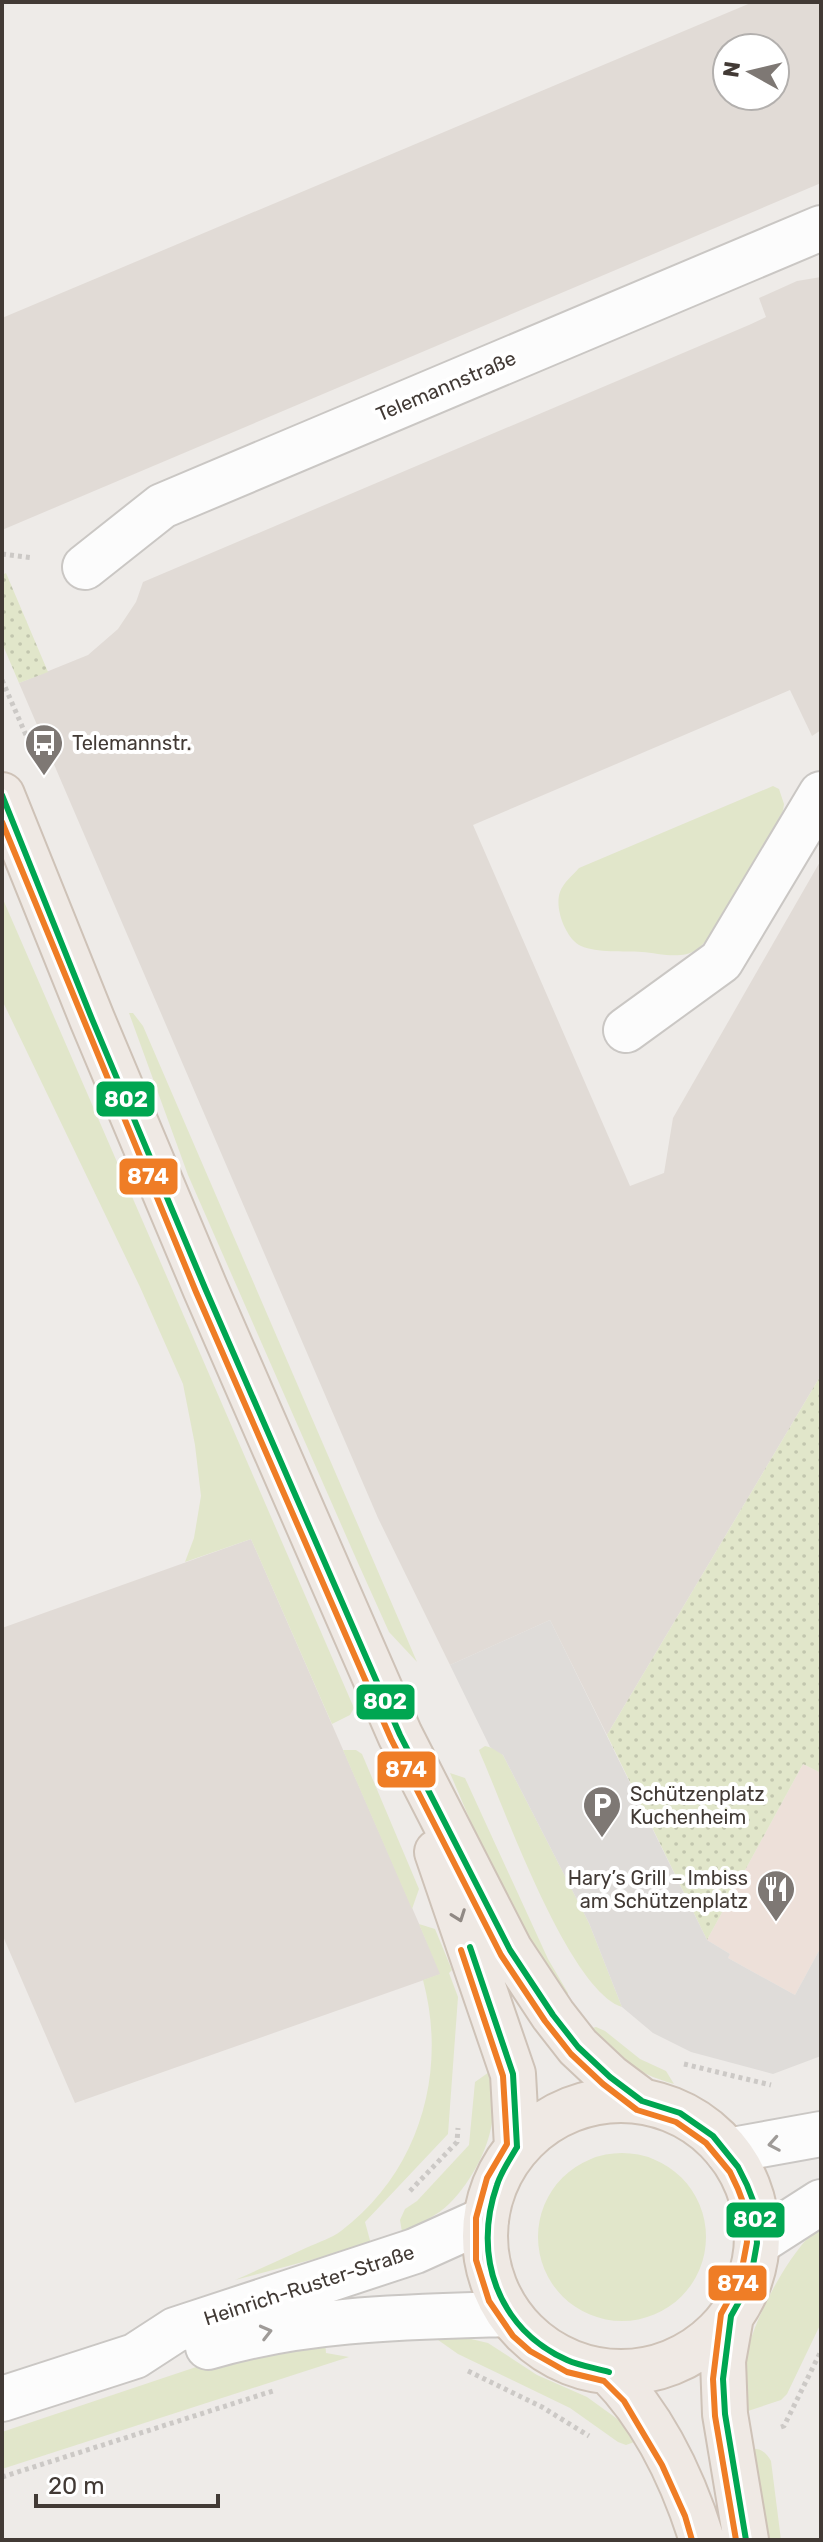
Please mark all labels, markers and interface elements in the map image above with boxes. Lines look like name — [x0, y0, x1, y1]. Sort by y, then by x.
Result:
north arrow — [711, 32, 791, 112]
text: N — [717, 60, 746, 79]
street label: Telemannstraße — [373, 346, 519, 426]
bus stop icon: Telemannstr. — [23, 722, 65, 777]
place label: Telemannstr. — [72, 731, 192, 755]
line badge: 802 — [95, 1080, 156, 1118]
text: 802 — [104, 1086, 148, 1113]
line badge: 874 — [118, 1157, 179, 1196]
text: 874 — [127, 1163, 169, 1190]
line badge: 802 — [355, 1683, 416, 1721]
text: 802 — [363, 1688, 407, 1715]
line badge: 874 — [376, 1750, 437, 1789]
text: 874 — [385, 1756, 427, 1783]
place label: Schützenplatz Kuchenheim — [630, 1782, 765, 1829]
parking icon: Schützenplatz Kuchenheim — [581, 1784, 623, 1839]
place label: Hary’s Grill – Imbiss am Schützenplatz — [568, 1866, 748, 1913]
restaurant icon: Hary’s Grill – Imbiss am Schützenplatz — [755, 1868, 797, 1923]
one-way arrow — [449, 1908, 465, 1922]
one-way arrow — [768, 2135, 781, 2152]
line badge: 802 — [725, 2201, 786, 2239]
text: 802 — [733, 2206, 777, 2233]
street label: Heinrich-Ruster-Straße — [201, 2240, 417, 2330]
line badge: 874 — [707, 2264, 768, 2302]
text: 874 — [717, 2270, 759, 2297]
one-way arrow — [258, 2325, 272, 2342]
scale bar — [36, 2458, 218, 2508]
text: 20 m — [48, 2472, 105, 2500]

